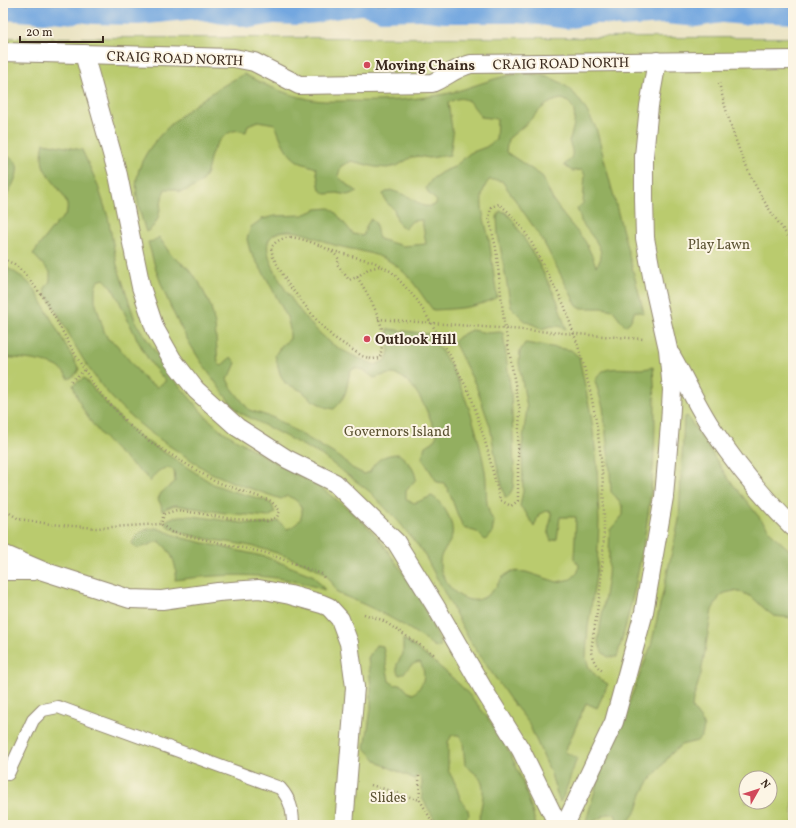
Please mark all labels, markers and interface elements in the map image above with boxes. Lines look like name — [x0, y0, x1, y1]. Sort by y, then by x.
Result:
scale bar — [20, 18, 103, 44]
text: 20 m — [26, 25, 53, 41]
street label: CRAIG ROAD NORTH — [106, 48, 244, 71]
street label: CRAIG ROAD NORTH — [493, 54, 629, 75]
place label: Moving Chains — [375, 57, 475, 76]
marker: Moving Chains — [362, 60, 372, 70]
park label: Play Lawn — [688, 236, 750, 255]
place label: Outlook Hill — [375, 331, 457, 350]
marker: Outlook Hill — [362, 334, 372, 344]
park label: Governors Island — [344, 423, 450, 442]
north arrow — [738, 770, 778, 810]
text: N — [756, 777, 773, 792]
park label: Slides — [370, 789, 406, 808]

